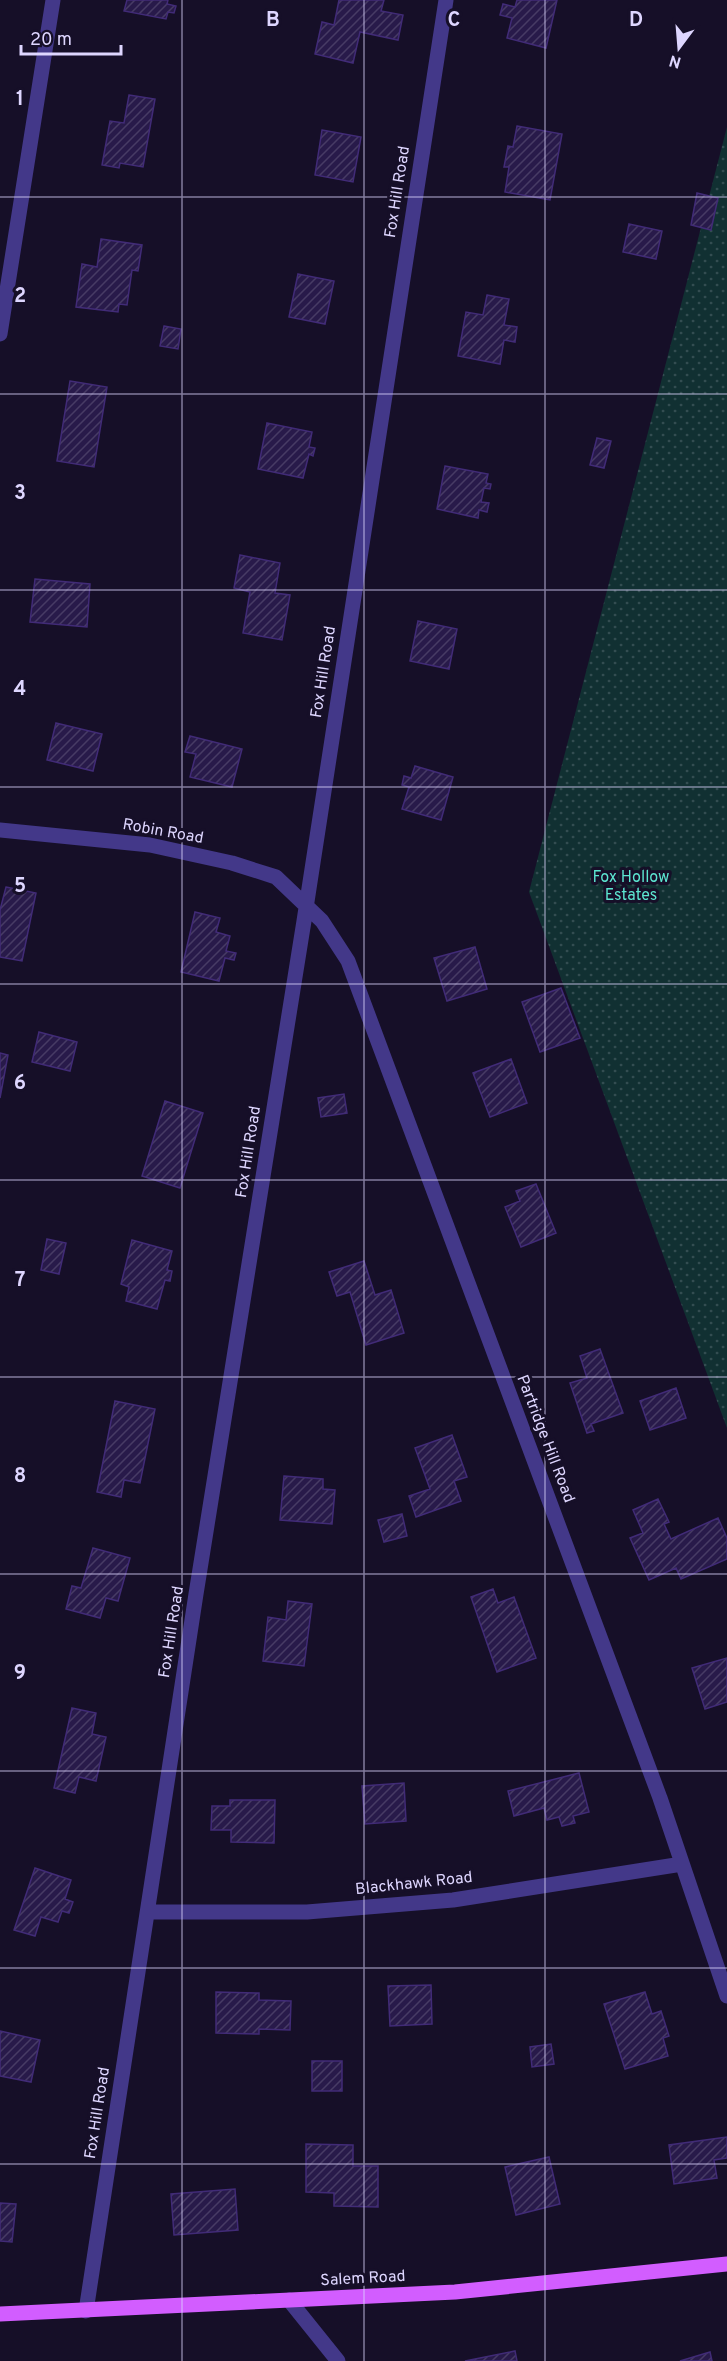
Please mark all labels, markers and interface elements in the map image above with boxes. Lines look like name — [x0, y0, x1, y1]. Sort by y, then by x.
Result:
text: B — [266, 8, 280, 34]
text: C — [448, 8, 460, 34]
text: D — [629, 8, 643, 34]
scale bar — [21, 18, 122, 56]
north arrow — [649, 18, 709, 78]
text: 20 m — [30, 29, 72, 52]
text: N — [667, 49, 684, 72]
text: 1 — [16, 87, 24, 113]
street label: Fox Hill Road — [381, 145, 415, 239]
text: 2 — [14, 284, 26, 310]
text: 3 — [14, 481, 26, 507]
street label: Fox Hill Road — [307, 625, 341, 719]
text: 4 — [14, 677, 26, 703]
street label: Robin Road — [121, 815, 205, 849]
park label: Fox Hollow Estates — [592, 868, 670, 906]
text: 5 — [14, 874, 26, 900]
text: 6 — [14, 1071, 26, 1097]
street label: Fox Hill Road — [232, 1105, 266, 1199]
text: 7 — [15, 1268, 25, 1294]
street label: Partridge Hill Road — [511, 1372, 579, 1506]
text: 8 — [14, 1464, 26, 1490]
street label: Fox Hill Road — [155, 1585, 189, 1679]
text: 9 — [14, 1661, 26, 1687]
street label: Blackhawk Road — [354, 1868, 474, 1900]
street label: Fox Hill Road — [81, 2066, 115, 2160]
street label: Salem Road — [320, 2267, 406, 2291]

